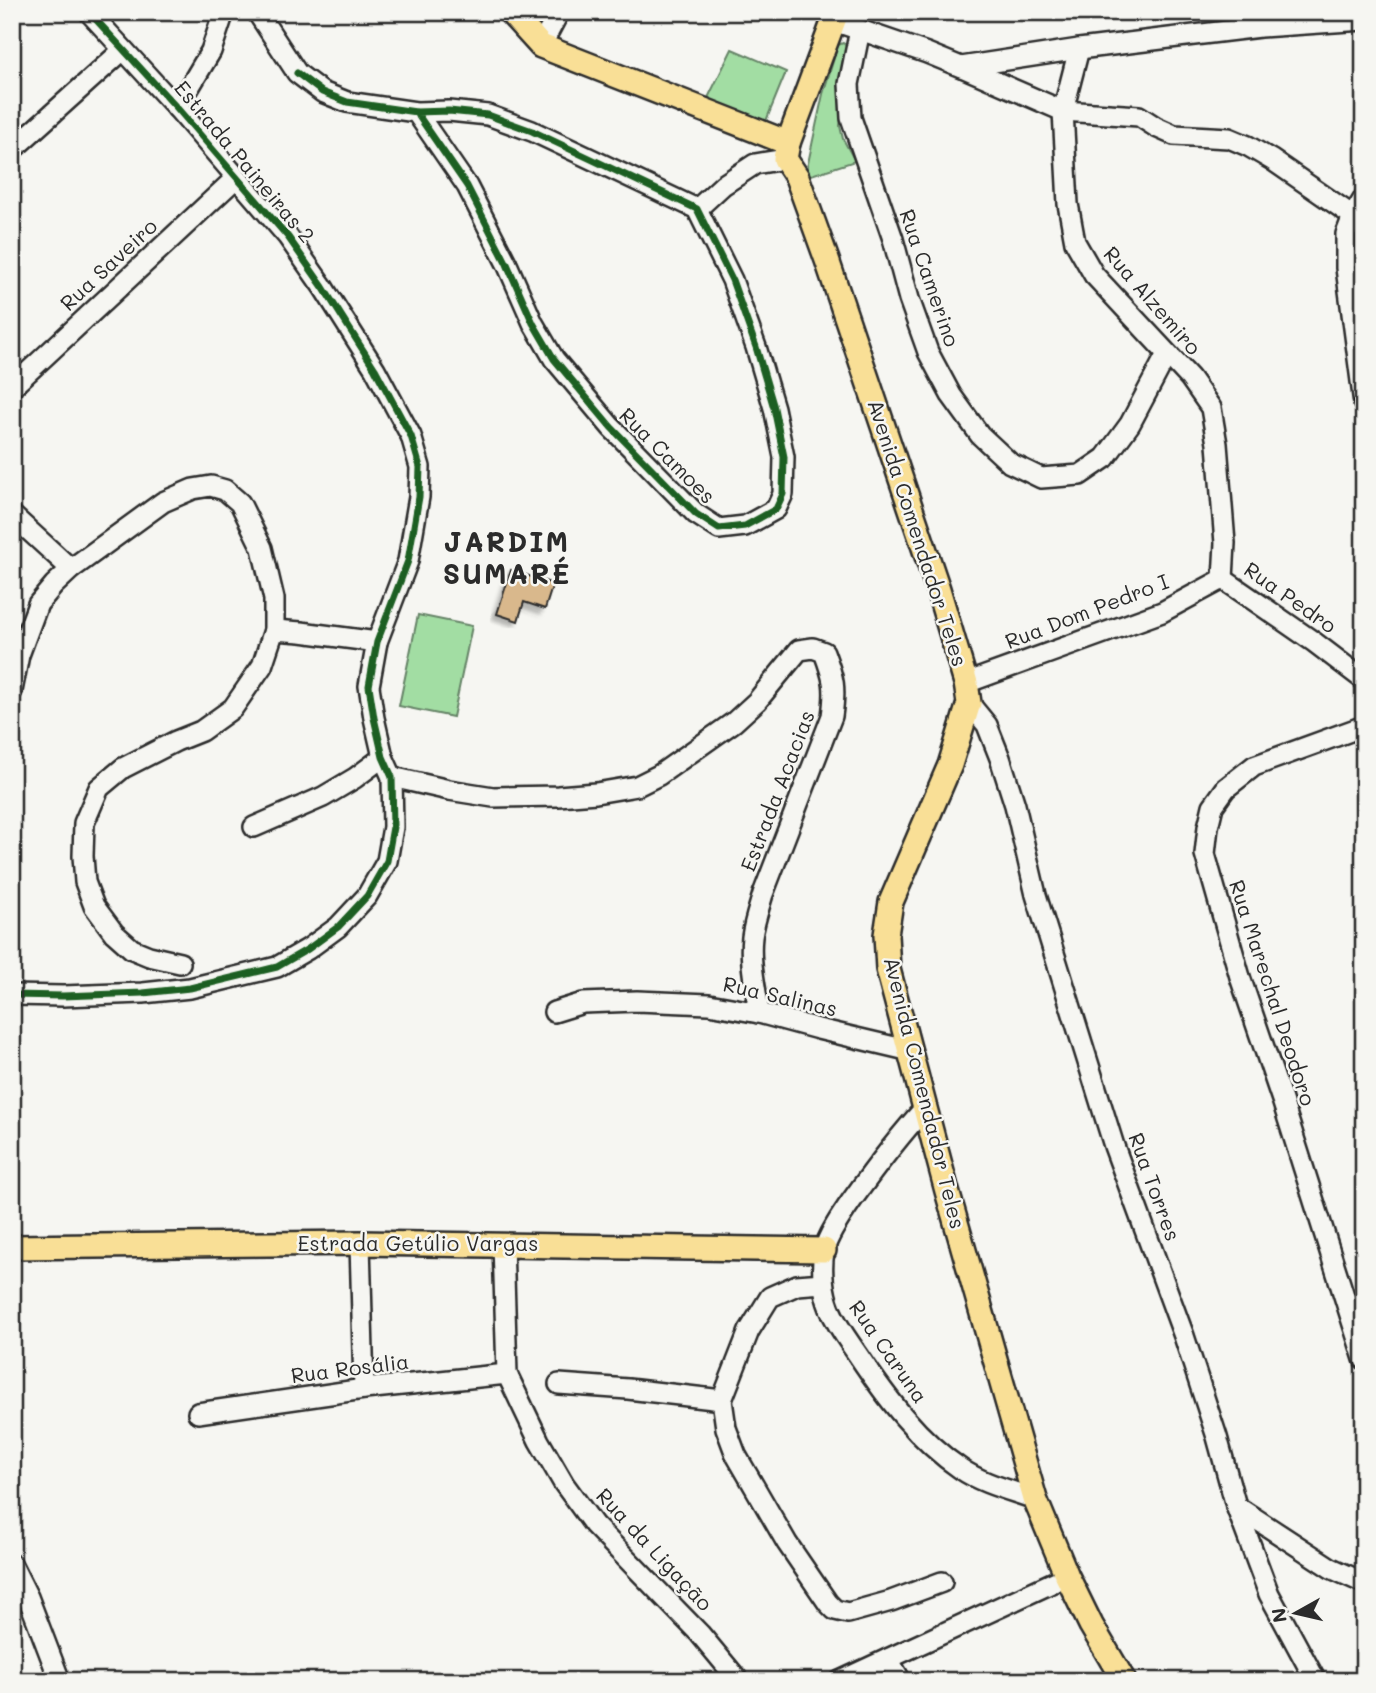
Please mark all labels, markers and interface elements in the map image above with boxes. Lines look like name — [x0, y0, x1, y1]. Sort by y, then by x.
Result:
street label: Estrada Paineiras 2 — [169, 74, 321, 248]
street label: Rua Camerino — [894, 205, 967, 350]
street label: Rua Saveiro — [54, 212, 162, 316]
street label: Rua Alzemiro — [1099, 240, 1208, 360]
street label: Avenida Comendador Teles — [862, 396, 974, 669]
street label: Rua Camoes — [614, 401, 722, 509]
district label: JARDIM SUMARÉ — [443, 523, 571, 591]
street label: Rua Pedro — [1239, 555, 1342, 638]
street label: Rua Dom Pedro I — [1001, 567, 1172, 654]
street label: Estrada Acacias — [733, 706, 820, 875]
street label: Rua Marechal Deodoro — [1224, 876, 1323, 1109]
street label: Avenida Comendador Teles — [879, 954, 972, 1231]
street label: Rua Salinas — [721, 969, 840, 1022]
street label: Rua Torres — [1123, 1129, 1187, 1244]
street label: Estrada Getúlio Vargas — [298, 1229, 538, 1256]
street label: Rua Caruna — [844, 1294, 935, 1408]
street label: Rua Rosália — [289, 1347, 410, 1388]
street label: Rua da Ligação — [591, 1482, 719, 1616]
north arrow — [1260, 1578, 1330, 1648]
text: N — [1265, 1607, 1292, 1624]

